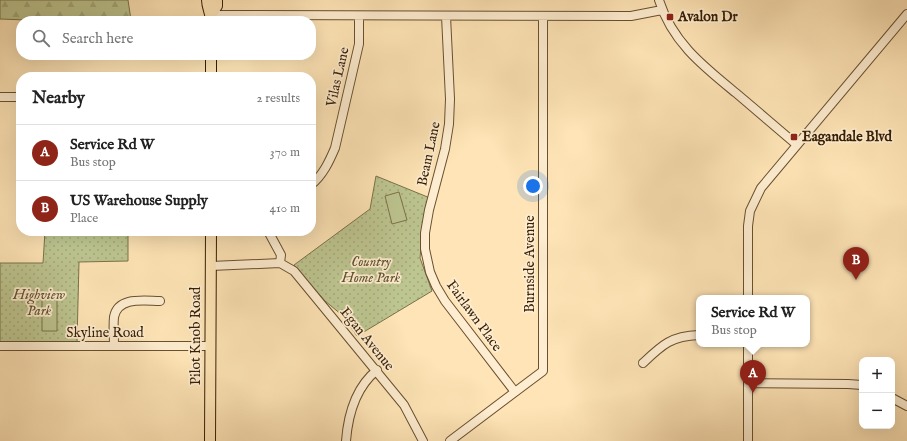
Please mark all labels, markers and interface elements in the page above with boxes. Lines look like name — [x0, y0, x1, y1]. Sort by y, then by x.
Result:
place label: Avalon Dr — [677, 8, 738, 26]
marker: Avalon Dr — [665, 12, 675, 22]
search box — [16, 16, 316, 60]
icon: search — [30, 27, 52, 49]
text: Search here — [62, 29, 133, 48]
street label: Vilas Lane — [322, 45, 354, 110]
text: Nearby — [32, 88, 85, 109]
text: 2 results — [256, 90, 300, 107]
street label: Beam Lane — [413, 120, 445, 188]
place label: Eagandale Blvd — [802, 128, 893, 146]
marker: Eagandale Blvd — [789, 132, 799, 142]
text: Service Rd W — [70, 135, 154, 154]
text: A — [41, 144, 49, 161]
text: 370 m — [270, 144, 300, 161]
text: Bus stop — [70, 154, 116, 171]
your location — [523, 176, 543, 196]
text: US Warehouse Supply — [70, 191, 208, 210]
text: B — [41, 200, 49, 217]
text: 410 m — [270, 200, 300, 217]
text: Place — [70, 210, 98, 227]
street label: Burnside Avenue — [521, 215, 539, 313]
pin: B — [843, 247, 869, 280]
park label: Country Home Park — [341, 253, 401, 287]
street label: Fairlawn Place — [442, 277, 506, 356]
park label: Highview Park — [12, 286, 66, 320]
street label: Pilot Knob Road — [187, 286, 205, 385]
popup — [696, 295, 810, 347]
text: Service Rd W — [711, 303, 795, 322]
street label: Egan Avenue — [336, 304, 398, 375]
text: Bus stop — [711, 322, 757, 339]
street label: Skyline Road — [66, 324, 144, 342]
map controls — [859, 357, 895, 429]
button: + — [859, 357, 895, 393]
pin: A — [740, 360, 766, 393]
button: − — [859, 393, 895, 429]

